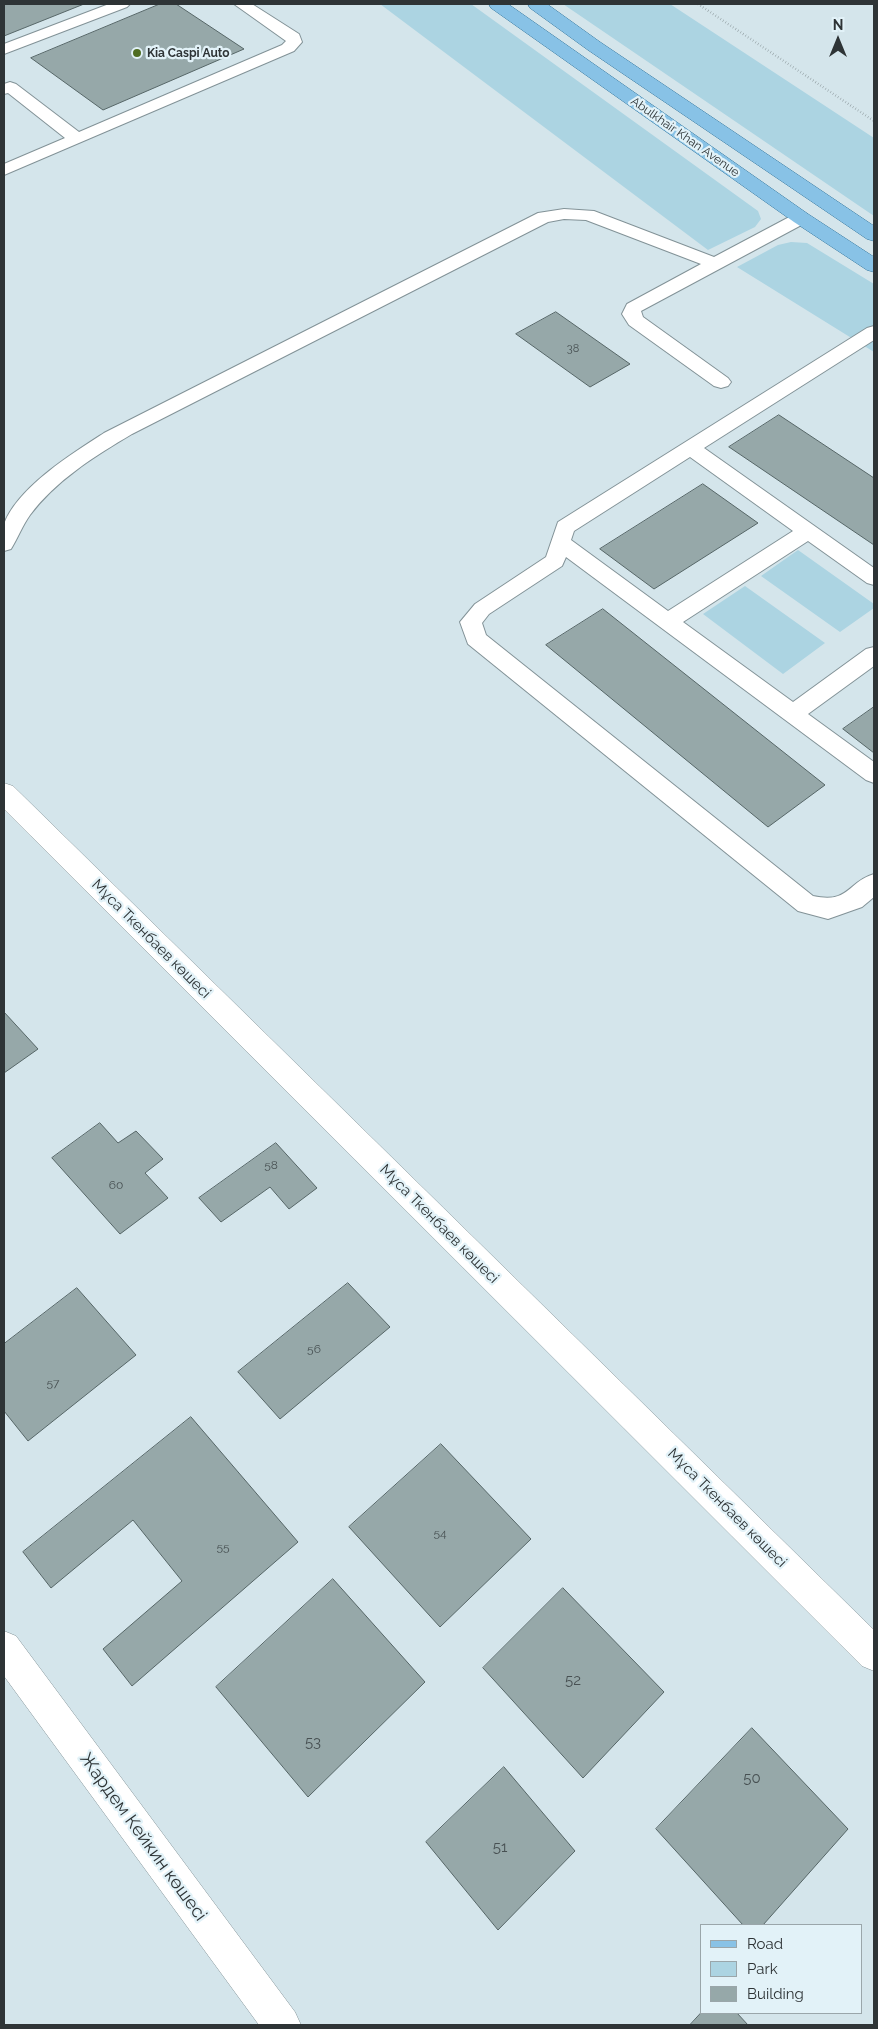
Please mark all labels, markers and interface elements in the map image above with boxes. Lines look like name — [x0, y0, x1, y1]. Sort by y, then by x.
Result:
north arrow — [813, 15, 863, 65]
text: N — [833, 17, 843, 33]
place label: Kia Caspi Auto — [147, 46, 230, 60]
marker: Kia Caspi Auto — [131, 47, 143, 59]
street label: Abulkhair Khan Avenue — [628, 94, 742, 180]
house number: 38 — [567, 342, 579, 356]
street label: Мұса Ткенбаев көшесі — [88, 876, 214, 1002]
house number: 58 — [264, 1158, 278, 1172]
street label: Мұса Ткенбаев көшесі — [376, 1161, 502, 1287]
house number: 60 — [109, 1178, 123, 1192]
house number: 56 — [307, 1342, 321, 1356]
house number: 57 — [47, 1376, 59, 1390]
street label: Мұса Ткенбаев көшесі — [664, 1445, 790, 1571]
house number: 54 — [433, 1526, 447, 1540]
house number: 55 — [216, 1540, 230, 1554]
house number: 52 — [565, 1671, 581, 1689]
house number: 53 — [305, 1733, 321, 1751]
street label: Жардем Кейкин көшесі — [75, 1749, 211, 1925]
house number: 50 — [743, 1769, 761, 1787]
house number: 51 — [493, 1838, 507, 1856]
legend — [700, 1924, 863, 2014]
text: Road — [747, 1935, 783, 1953]
text: Park — [747, 1960, 778, 1978]
text: Building — [747, 1985, 804, 2003]

